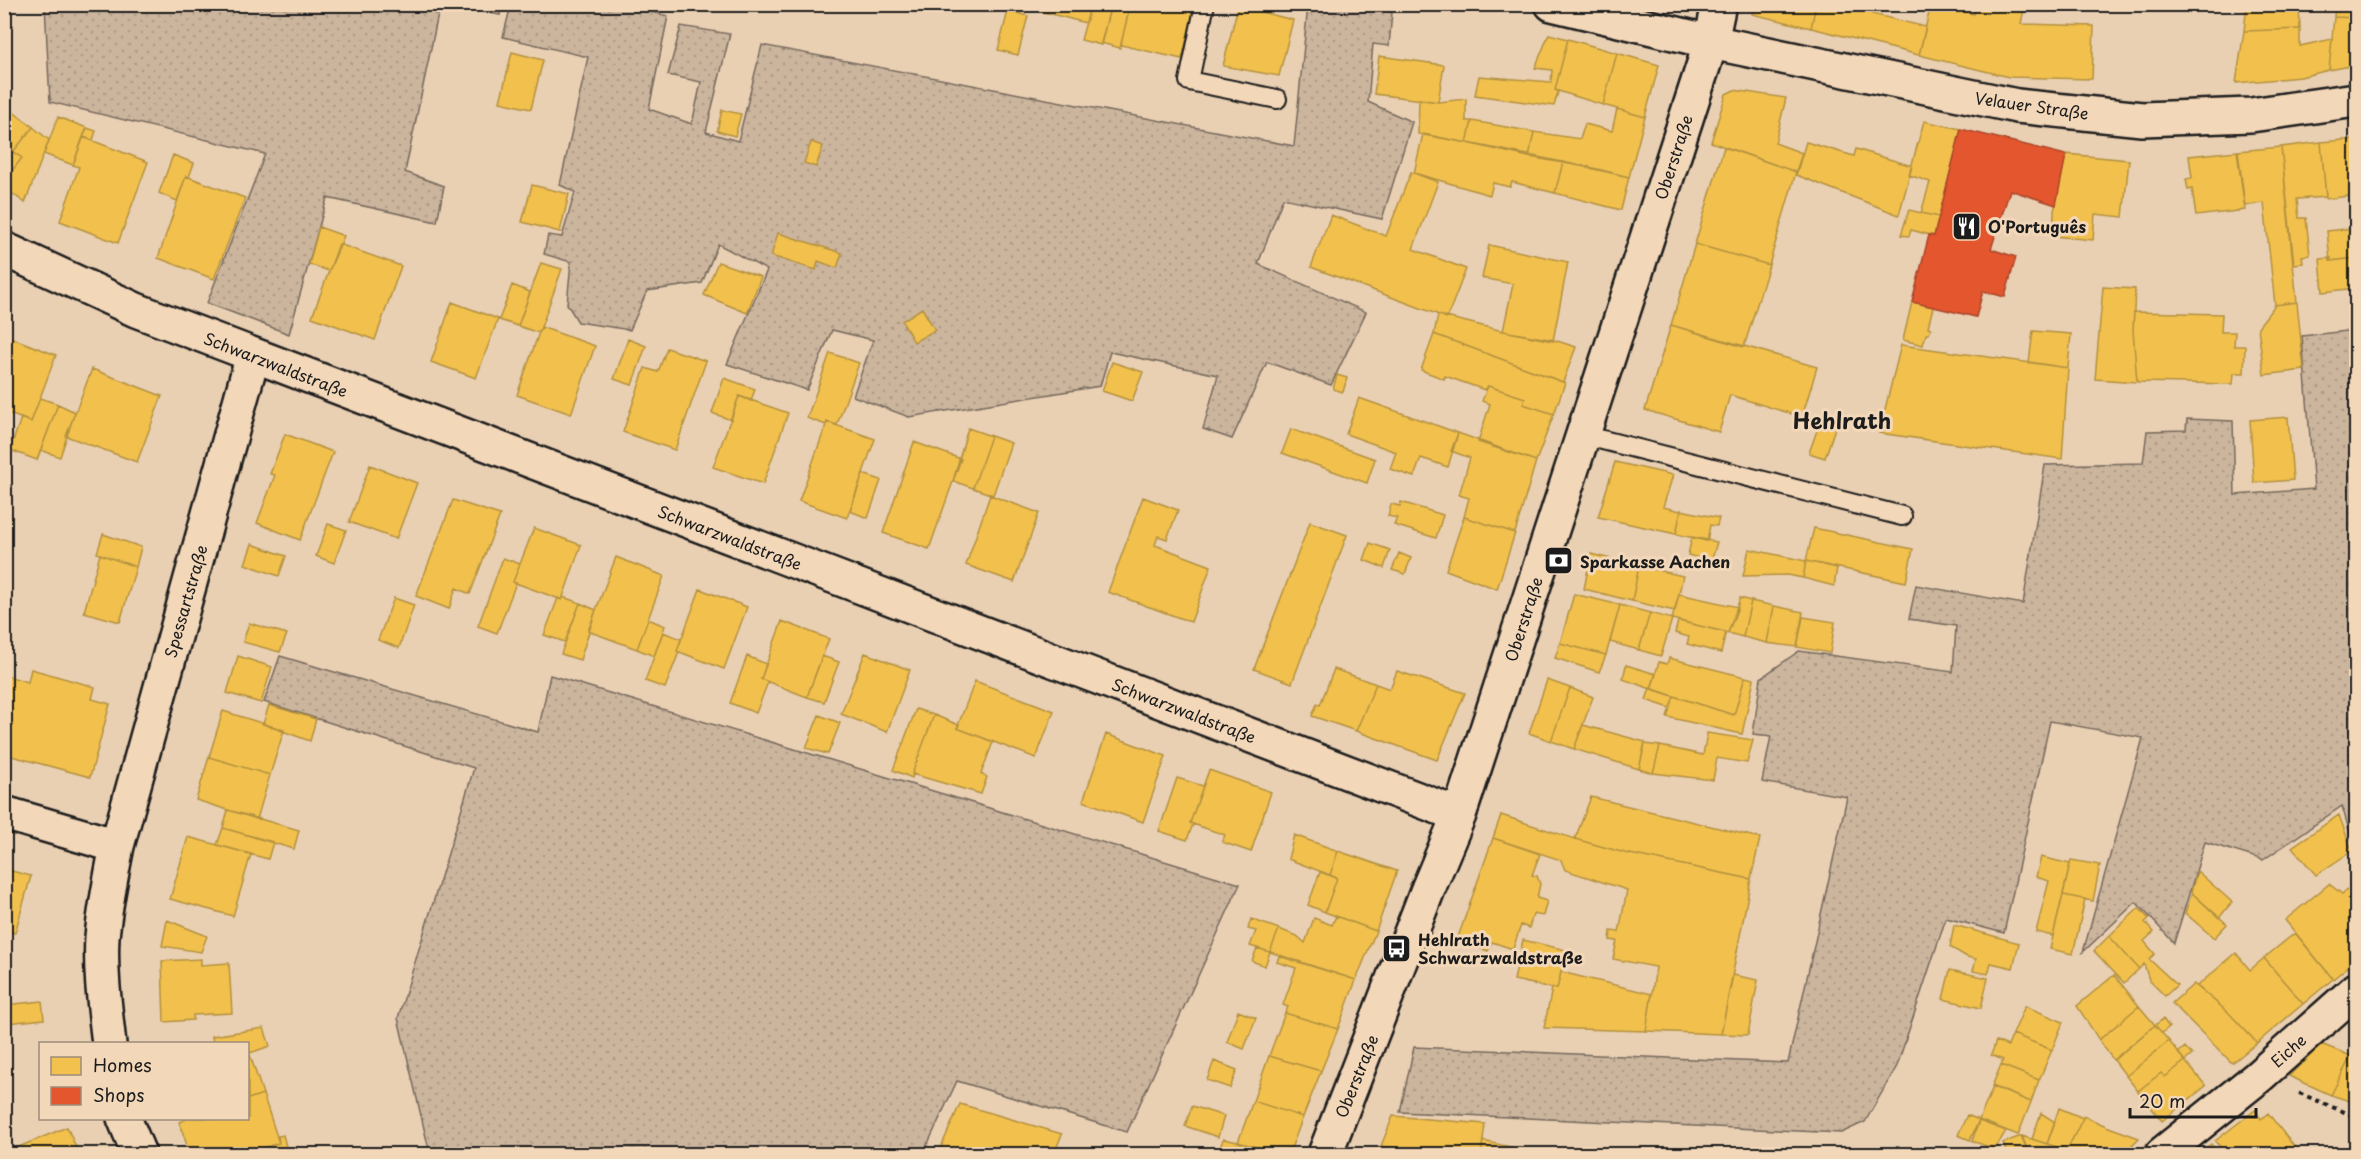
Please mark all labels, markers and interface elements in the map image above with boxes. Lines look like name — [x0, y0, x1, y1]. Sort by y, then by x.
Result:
street label: Velauer Straße — [1974, 85, 2090, 125]
street label: Oberstraße — [1648, 112, 1698, 202]
restaurant icon: O'Português — [1951, 210, 1983, 242]
place label: O'Português — [1988, 214, 2086, 238]
street label: Schwarzwaldstraße — [200, 325, 352, 403]
district label: Hehlrath — [1793, 403, 1891, 436]
street label: Schwarzwaldstraße — [654, 498, 806, 576]
street label: Spessartstraße — [157, 542, 213, 660]
bank icon: Sparkasse Aachen — [1543, 545, 1575, 577]
place label: Sparkasse Aachen — [1580, 549, 1730, 573]
street label: Oberstraße — [1498, 574, 1548, 664]
street label: Schwarzwaldstraße — [1108, 671, 1260, 749]
place label: Hehlrath Schwarzwaldstraße — [1418, 927, 1583, 969]
bus stop icon: Hehlrath Schwarzwaldstraße — [1381, 932, 1413, 964]
street label: Eiche — [2265, 1028, 2311, 1072]
street label: Oberstraße — [1328, 1031, 1384, 1121]
legend — [39, 1042, 249, 1120]
text: Homes — [93, 1051, 151, 1078]
text: Shops — [93, 1081, 144, 1108]
scale bar — [2130, 1081, 2256, 1119]
text: 20 m — [2139, 1087, 2185, 1114]

